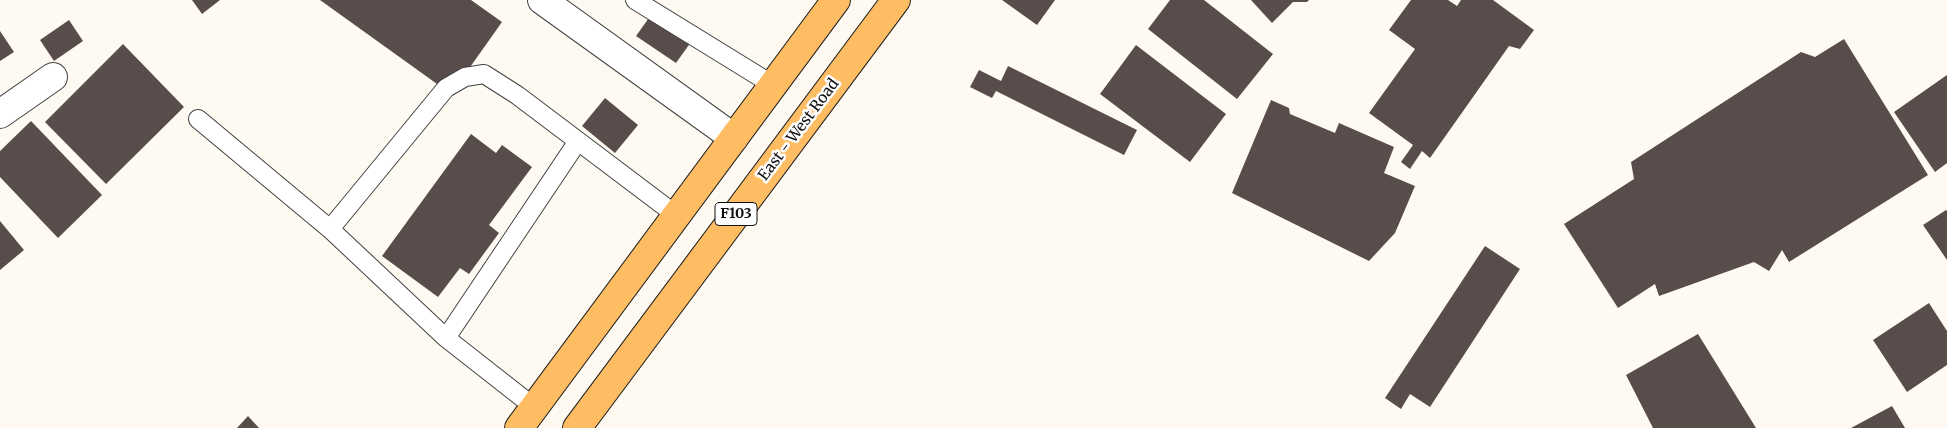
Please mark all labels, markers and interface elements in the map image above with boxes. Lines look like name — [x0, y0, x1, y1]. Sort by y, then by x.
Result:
street label: East - West Road — [755, 76, 843, 184]
road number: F103 — [715, 202, 757, 225]

